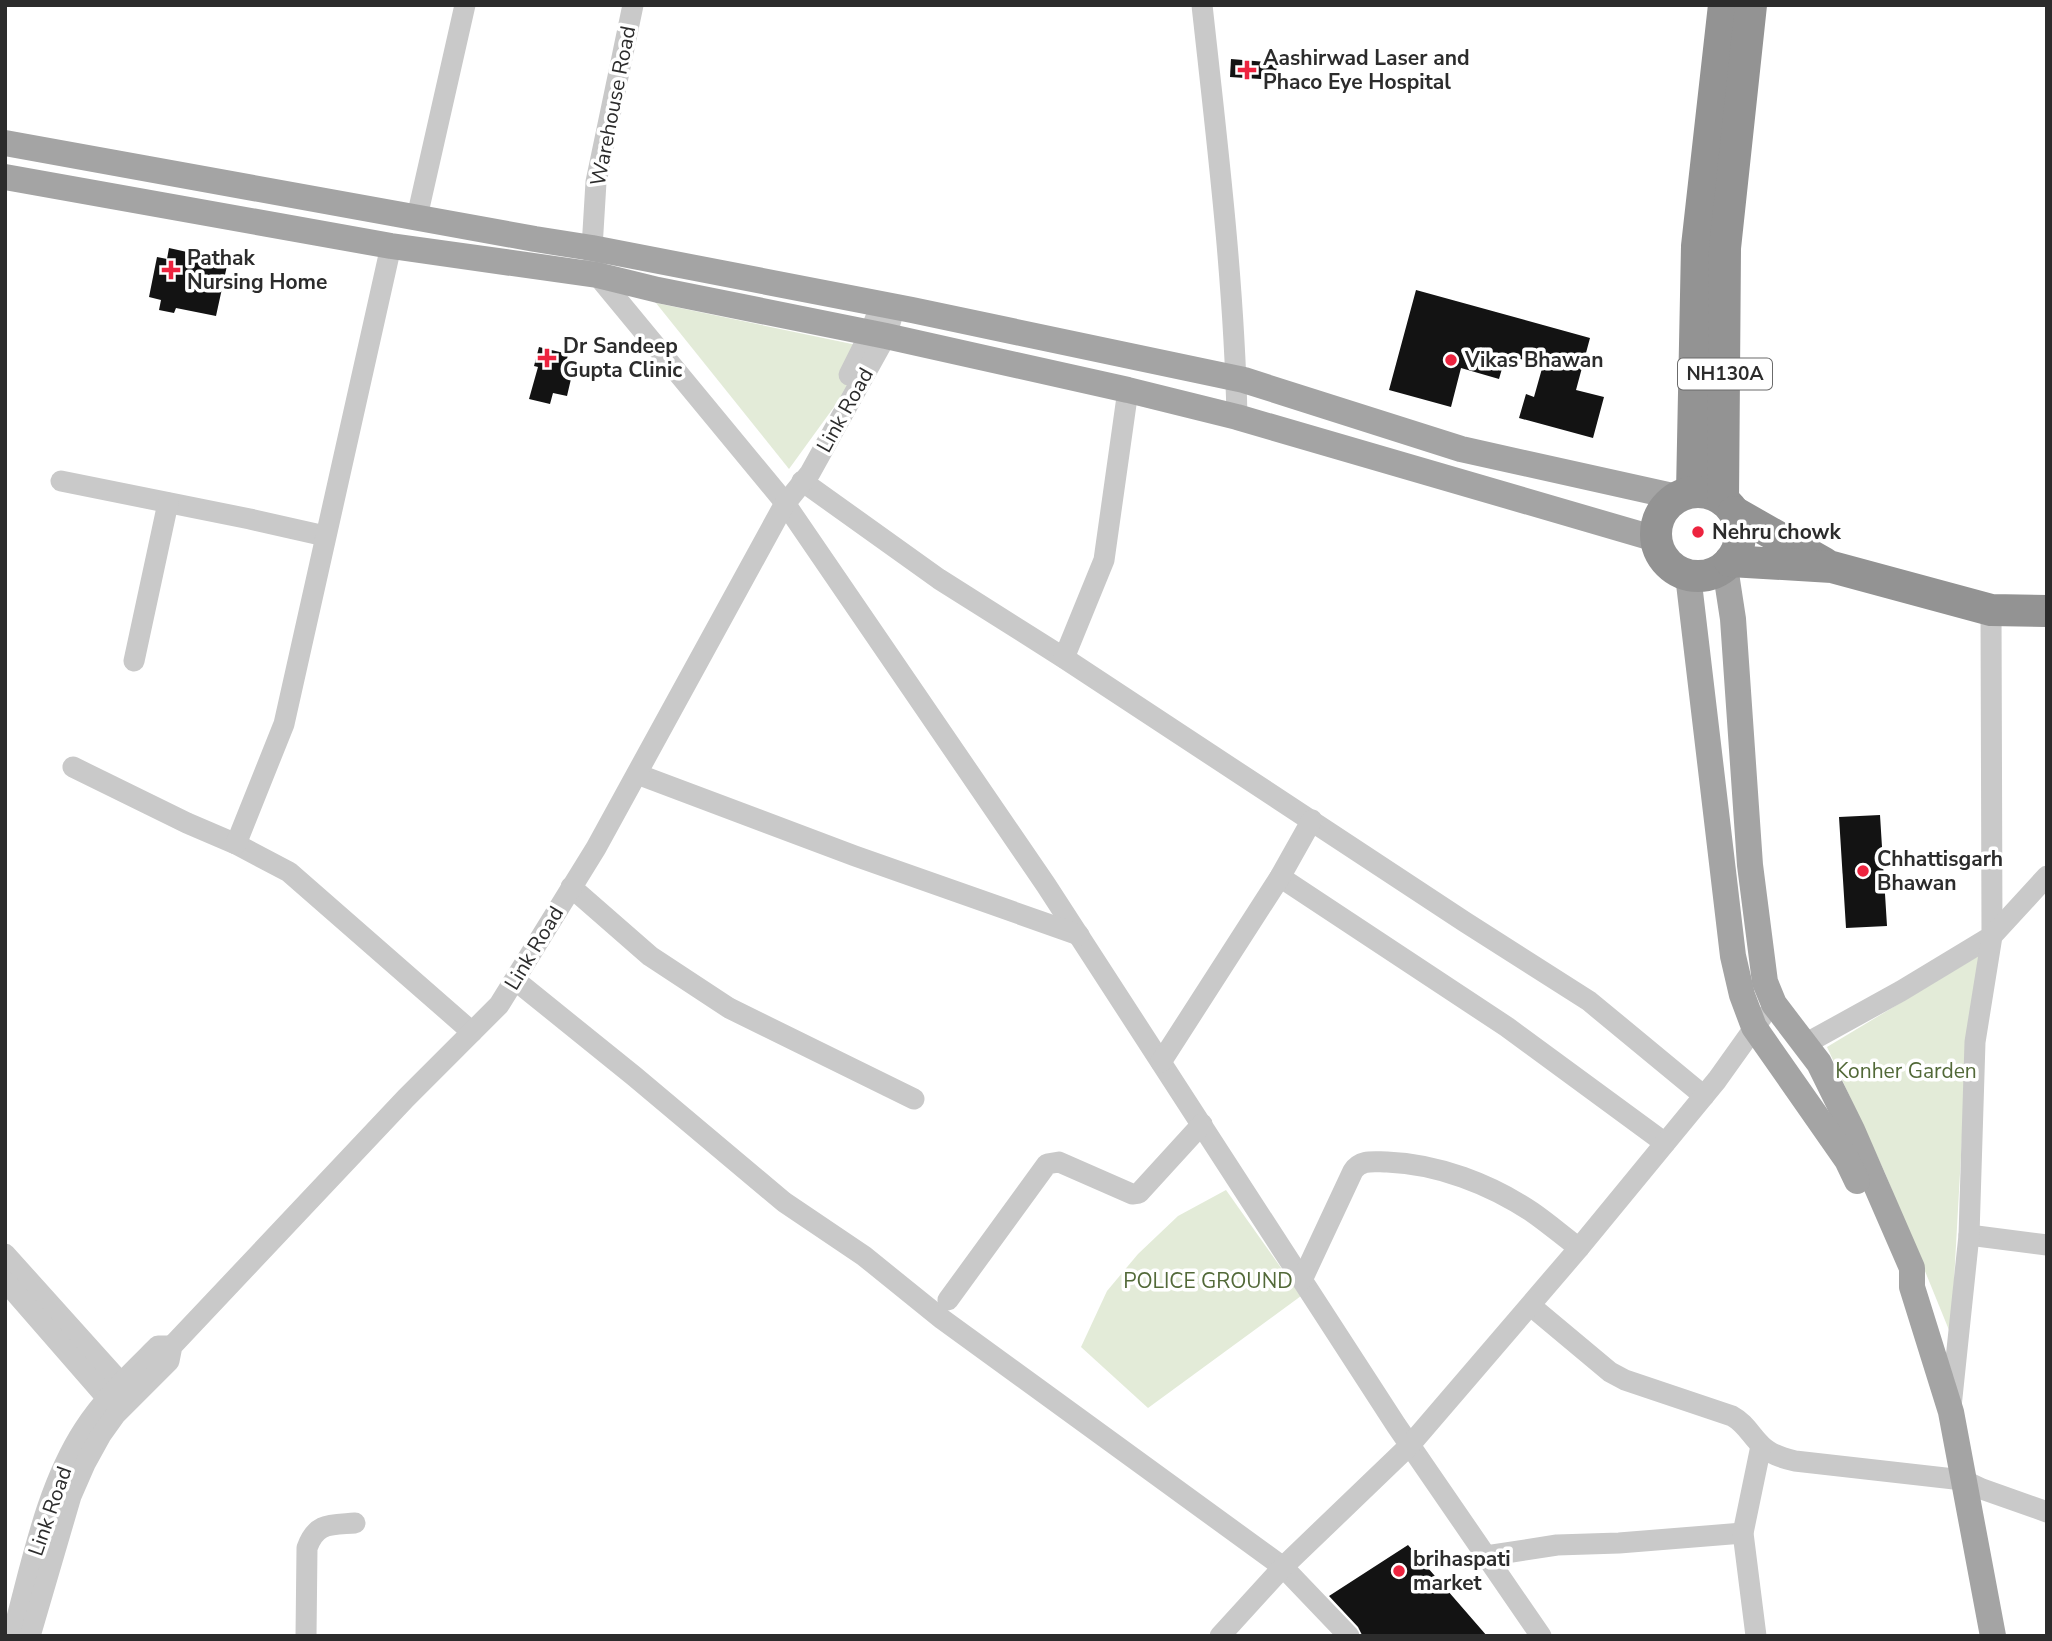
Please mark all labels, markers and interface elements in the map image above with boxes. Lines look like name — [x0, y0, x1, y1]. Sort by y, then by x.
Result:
street label: Warehouse Road — [584, 24, 642, 188]
place label: Aashirwad Laser and Phaco Eye Hospital — [1263, 44, 1470, 96]
marker: Aashirwad Laser and Phaco Eye Hospital — [1237, 60, 1257, 80]
place label: Pathak Nursing Home — [187, 244, 327, 296]
marker: Pathak Nursing Home — [161, 260, 181, 280]
place label: Dr Sandeep Gupta Clinic — [563, 332, 682, 384]
place label: Vikas Bhawan — [1464, 346, 1603, 374]
marker: Dr Sandeep Gupta Clinic — [537, 348, 557, 368]
marker: Vikas Bhawan — [1443, 352, 1459, 368]
road number: NH130A — [1678, 358, 1772, 390]
street label: Link Road — [810, 363, 880, 457]
place label: Nehru chowk — [1712, 518, 1841, 546]
marker: Nehru chowk — [1690, 524, 1706, 540]
place label: Chhattisgarh Bhawan — [1877, 845, 2003, 897]
marker: Chhattisgarh Bhawan — [1855, 863, 1871, 879]
street label: Link Road — [498, 901, 570, 995]
park label: Konher Garden — [1835, 1057, 1977, 1085]
park label: POLICE GROUND — [1123, 1267, 1293, 1295]
street label: Link Road — [22, 1462, 78, 1560]
place label: brihaspati market — [1413, 1545, 1511, 1597]
marker: brihaspati market — [1391, 1563, 1407, 1579]

